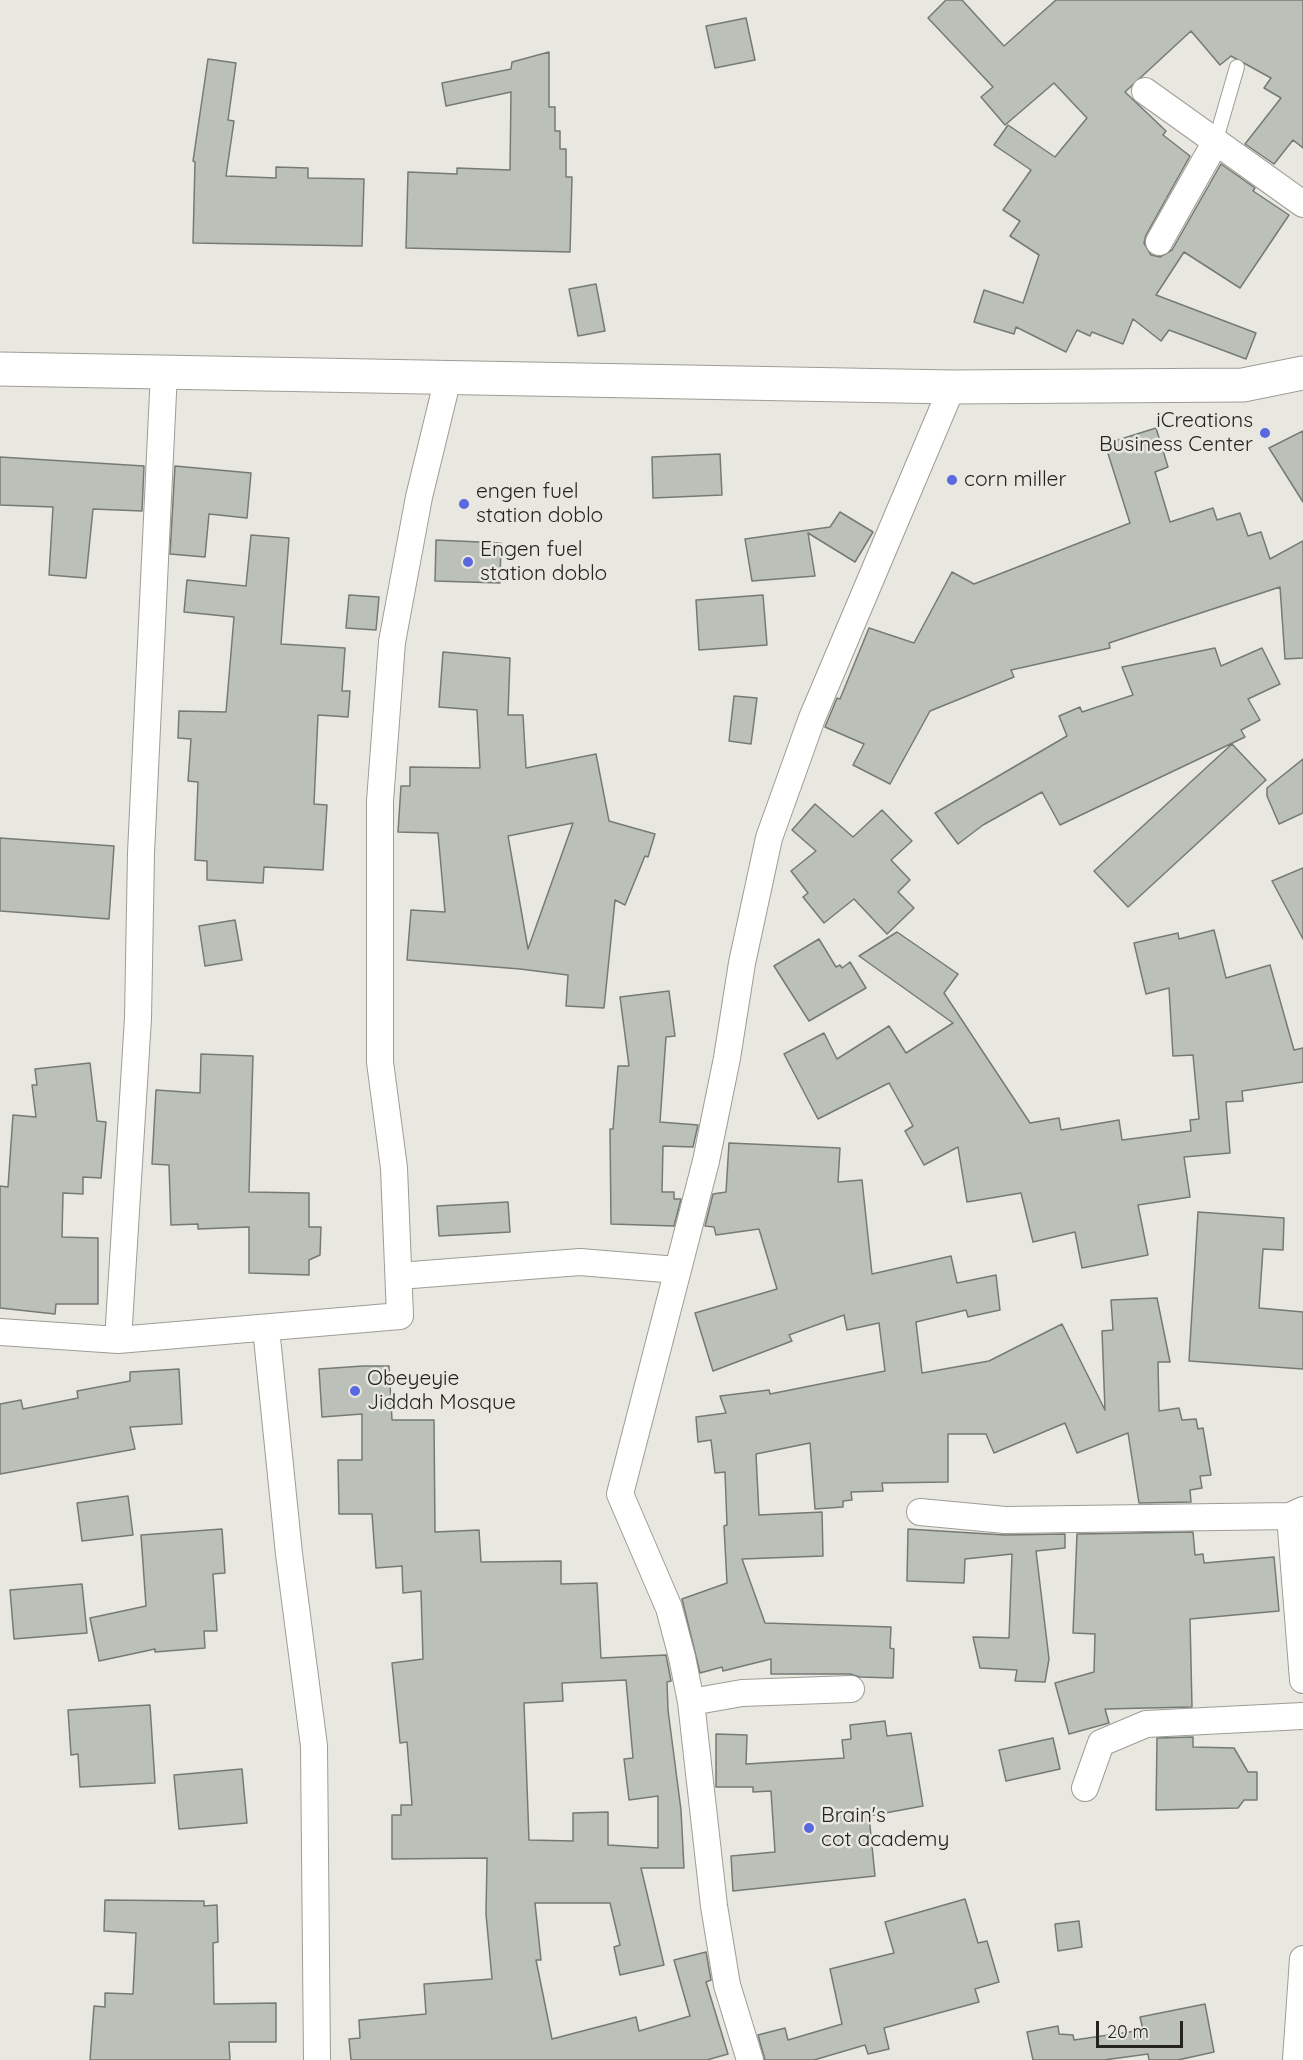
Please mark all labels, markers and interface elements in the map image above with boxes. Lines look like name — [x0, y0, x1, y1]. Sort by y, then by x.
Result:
place label: iCreations Business Center — [1099, 408, 1253, 458]
marker: iCreations Business Center — [1258, 426, 1272, 440]
place label: corn miller — [964, 467, 1067, 493]
marker: corn miller — [945, 473, 959, 487]
place label: engen fuel station doblo — [476, 479, 603, 529]
marker: engen fuel station doblo — [457, 497, 471, 511]
place label: Engen fuel station doblo — [480, 537, 607, 587]
marker: Engen fuel station doblo — [461, 555, 475, 569]
place label: Obeyeyie Jiddah Mosque — [367, 1366, 516, 1416]
marker: Obeyeyie Jiddah Mosque — [348, 1384, 362, 1398]
place label: Brain's cot academy — [821, 1803, 949, 1853]
marker: Brain's cot academy — [802, 1821, 816, 1835]
scale bar — [1099, 2009, 1186, 2047]
text: 20 m — [1107, 2020, 1149, 2043]

